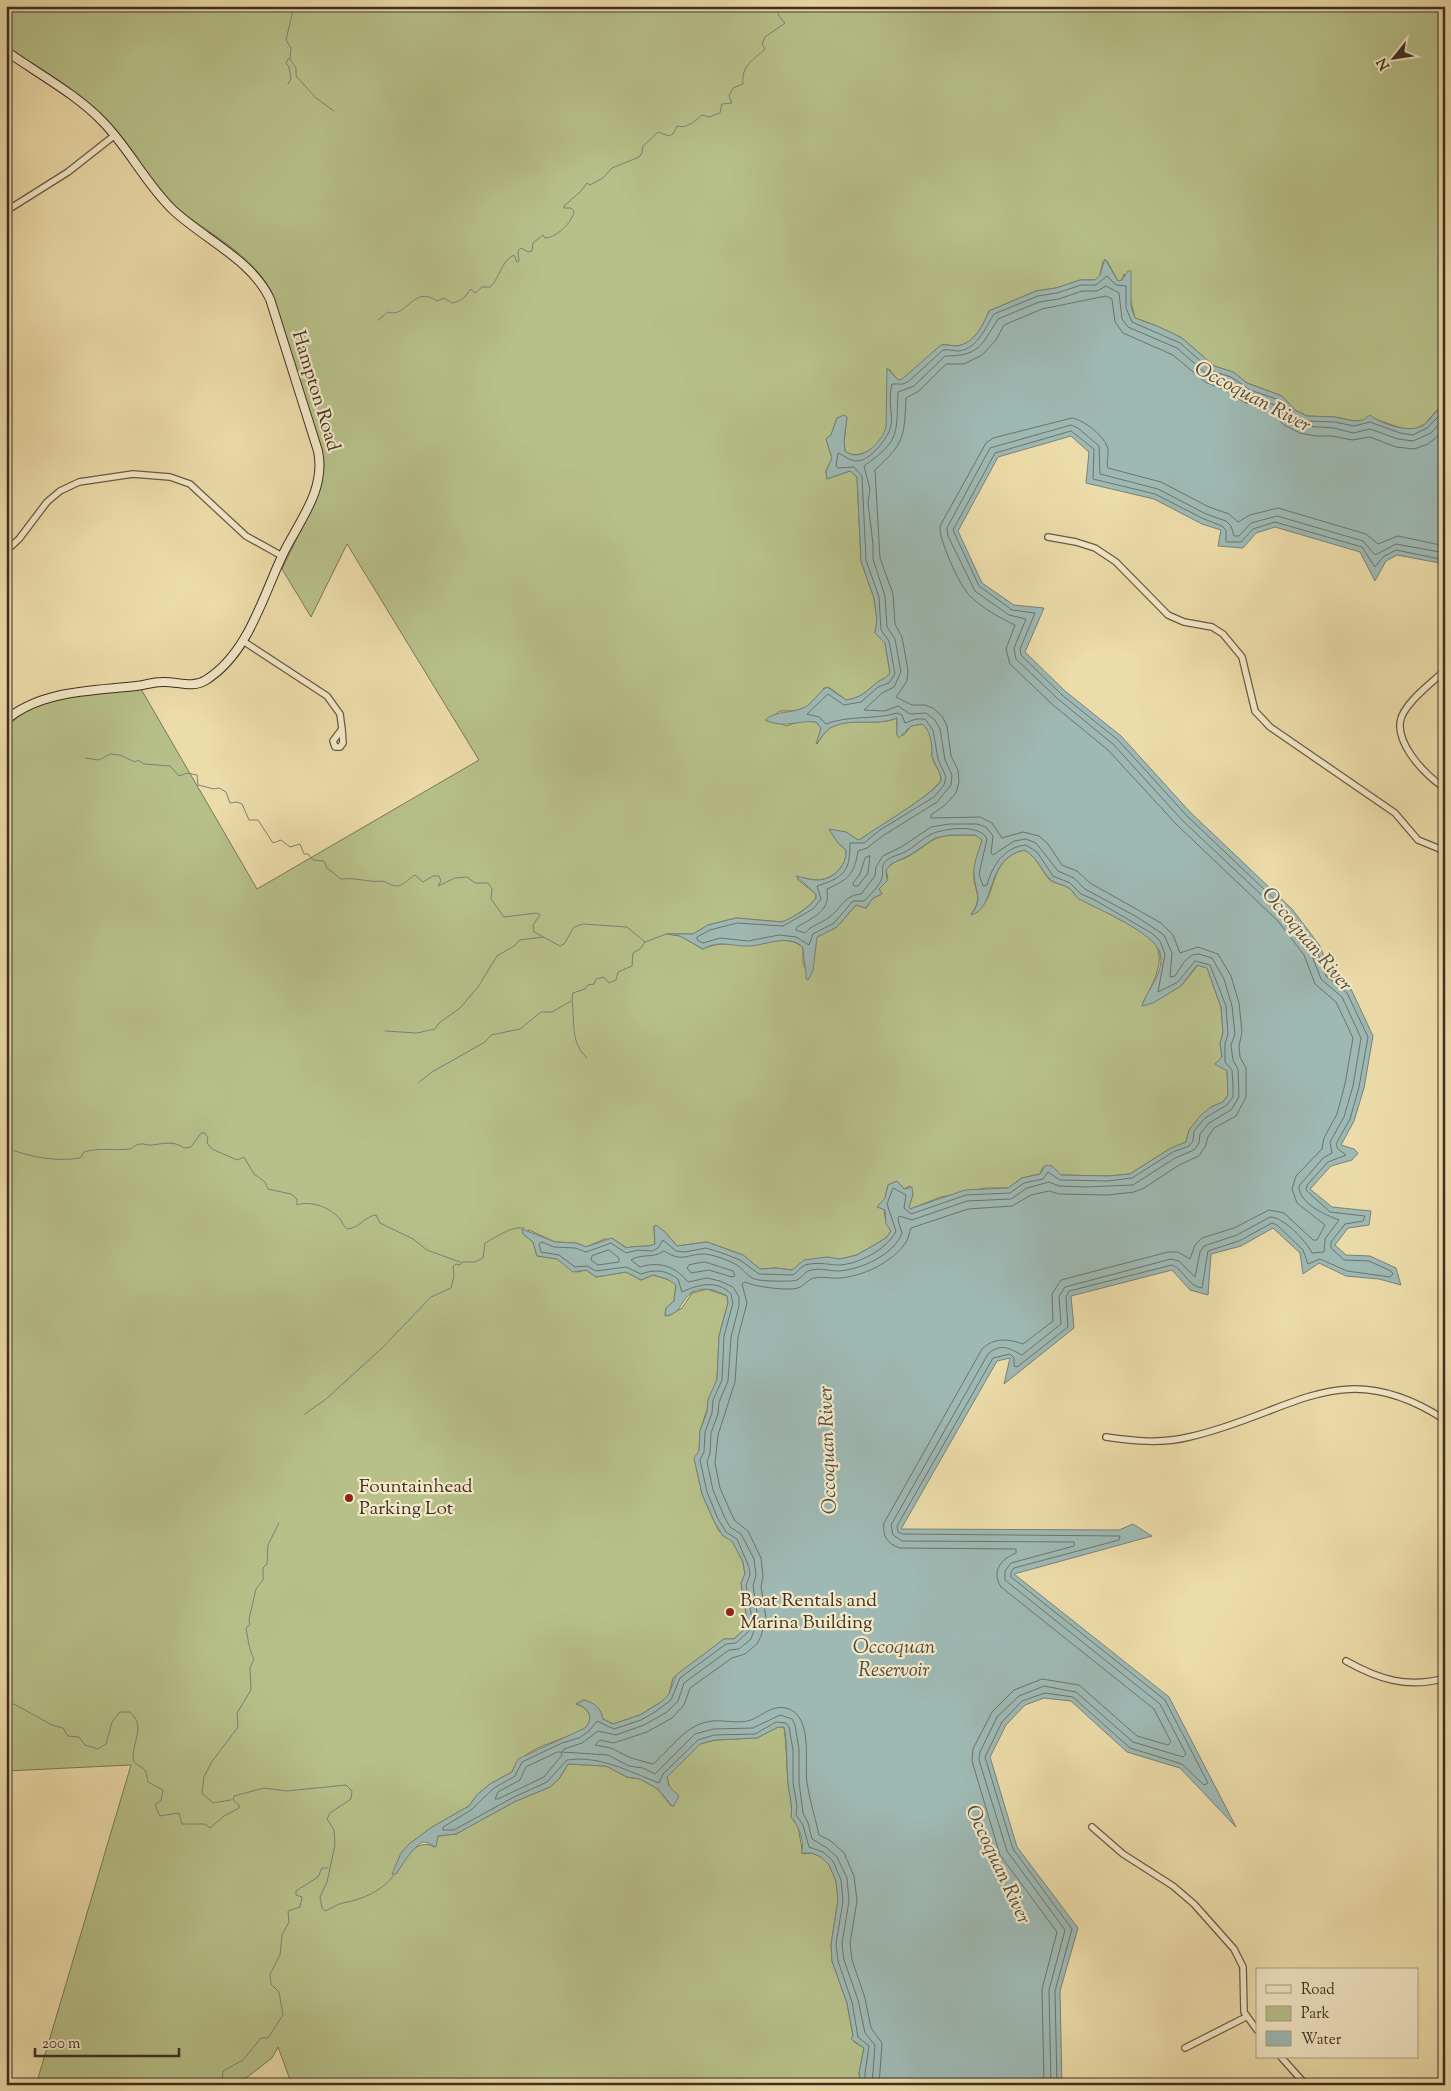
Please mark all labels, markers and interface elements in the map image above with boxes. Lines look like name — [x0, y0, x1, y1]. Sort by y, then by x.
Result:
north arrow — [1368, 32, 1418, 82]
text: N — [1373, 54, 1396, 73]
street label: Hampton Road — [284, 327, 346, 455]
water label: Occoquan River — [1189, 355, 1315, 441]
water label: Occoquan River — [1254, 882, 1358, 998]
water label: Occoquan River — [812, 1385, 846, 1515]
place label: Fountainhead Parking Lot — [359, 1474, 473, 1523]
marker: Fountainhead Parking Lot — [343, 1492, 355, 1504]
place label: Boat Rentals and Marina Building — [740, 1588, 877, 1637]
marker: Boat Rentals and Marina Building — [724, 1606, 736, 1618]
water label: Occoquan Reservoir — [853, 1634, 936, 1686]
water label: Occoquan River — [957, 1801, 1037, 1929]
legend — [1256, 1968, 1418, 2058]
text: Road — [1301, 1980, 1335, 2001]
text: Park — [1301, 2004, 1330, 2025]
scale bar — [35, 2026, 179, 2058]
text: Water — [1301, 2030, 1342, 2051]
text: 200 m — [42, 2034, 81, 2055]

